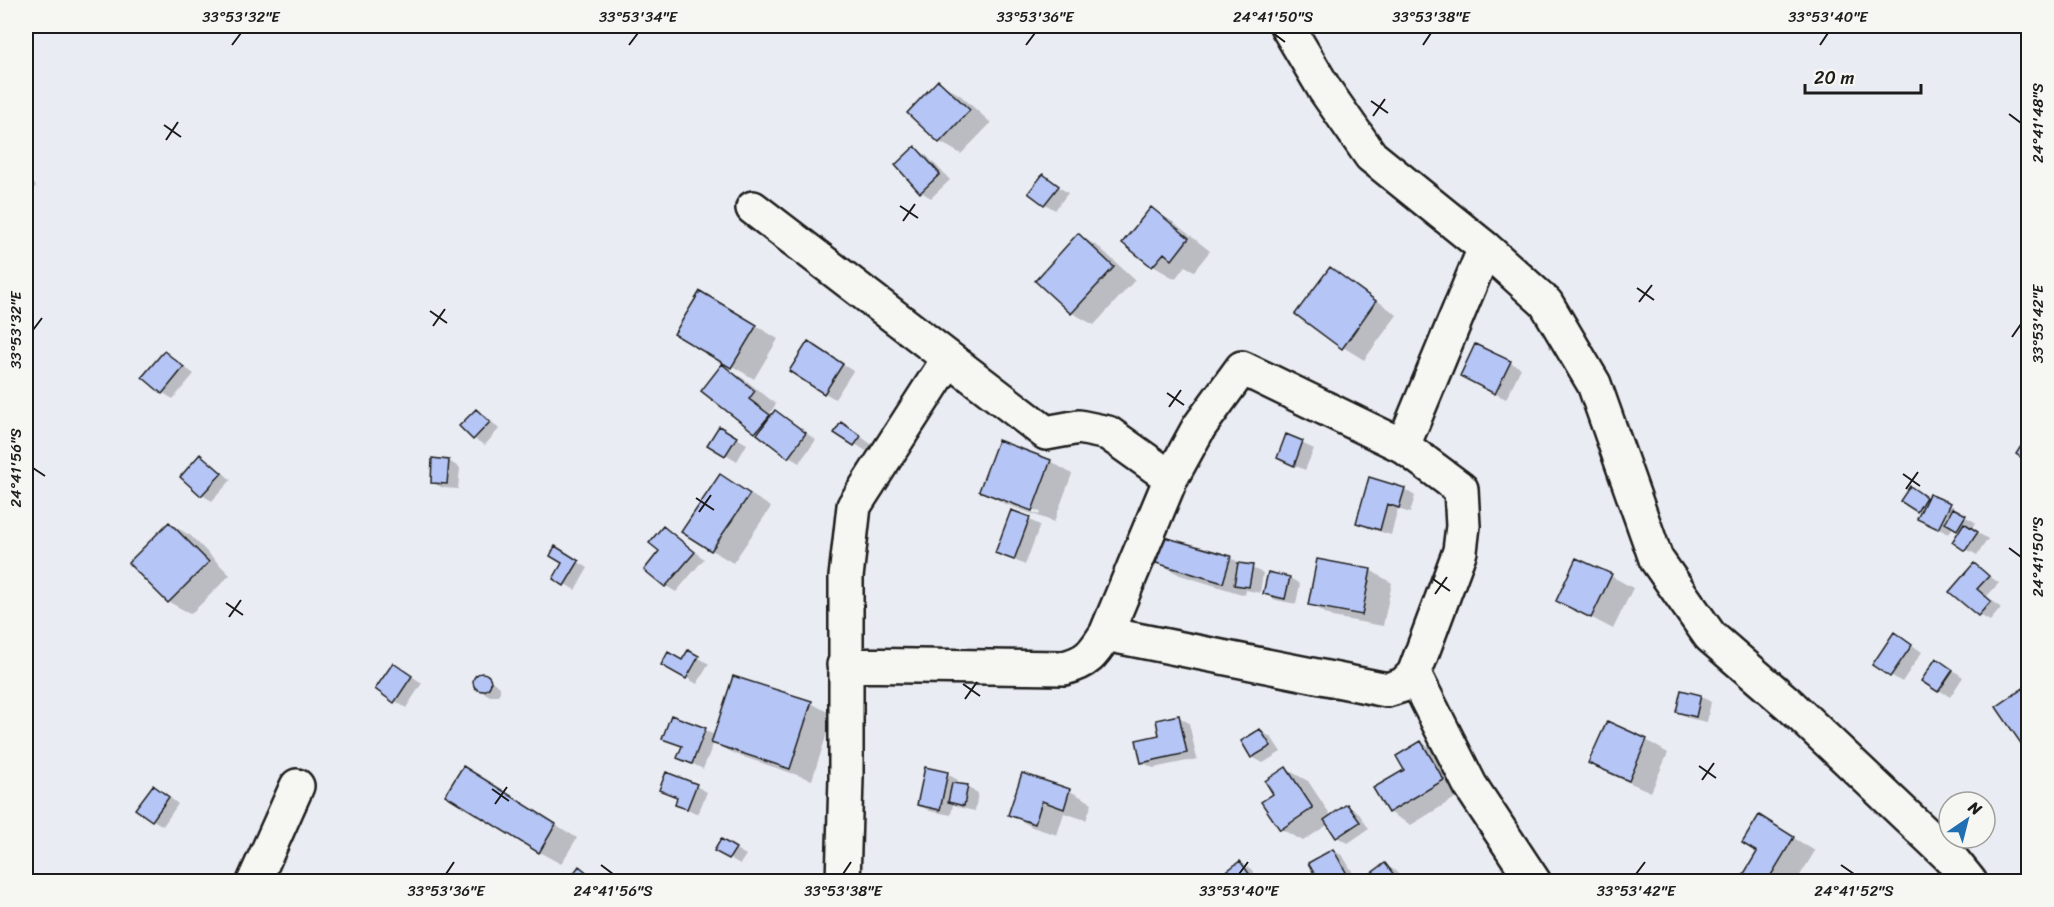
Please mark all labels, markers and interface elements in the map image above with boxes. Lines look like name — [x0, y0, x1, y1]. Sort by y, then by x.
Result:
text: 33°53'32"E — [202, 4, 281, 30]
text: 33°53'34"E — [599, 4, 679, 30]
text: 33°53'36"E — [996, 4, 1075, 30]
text: 24°41'50"S — [1233, 4, 1314, 30]
text: 33°53'38"E — [1392, 4, 1472, 30]
text: 33°53'40"E — [1788, 4, 1869, 30]
scale bar — [1805, 57, 1920, 95]
text: 20 m — [1814, 62, 1854, 94]
text: 24°41'48"S — [2025, 82, 2051, 163]
text: 33°53'42"E — [2025, 283, 2051, 363]
text: 33°53'32"E — [3, 290, 29, 369]
text: 24°41'56"S — [3, 428, 29, 508]
text: 24°41'50"S — [2025, 516, 2051, 597]
north arrow — [1937, 790, 1997, 850]
text: N — [1962, 792, 1989, 824]
text: 33°53'36"E — [407, 878, 486, 904]
text: 24°41'56"S — [573, 878, 653, 904]
text: 33°53'38"E — [804, 878, 884, 904]
text: 33°53'40"E — [1199, 878, 1280, 904]
text: 33°53'42"E — [1597, 878, 1677, 904]
text: 24°41'52"S — [1814, 878, 1894, 904]

